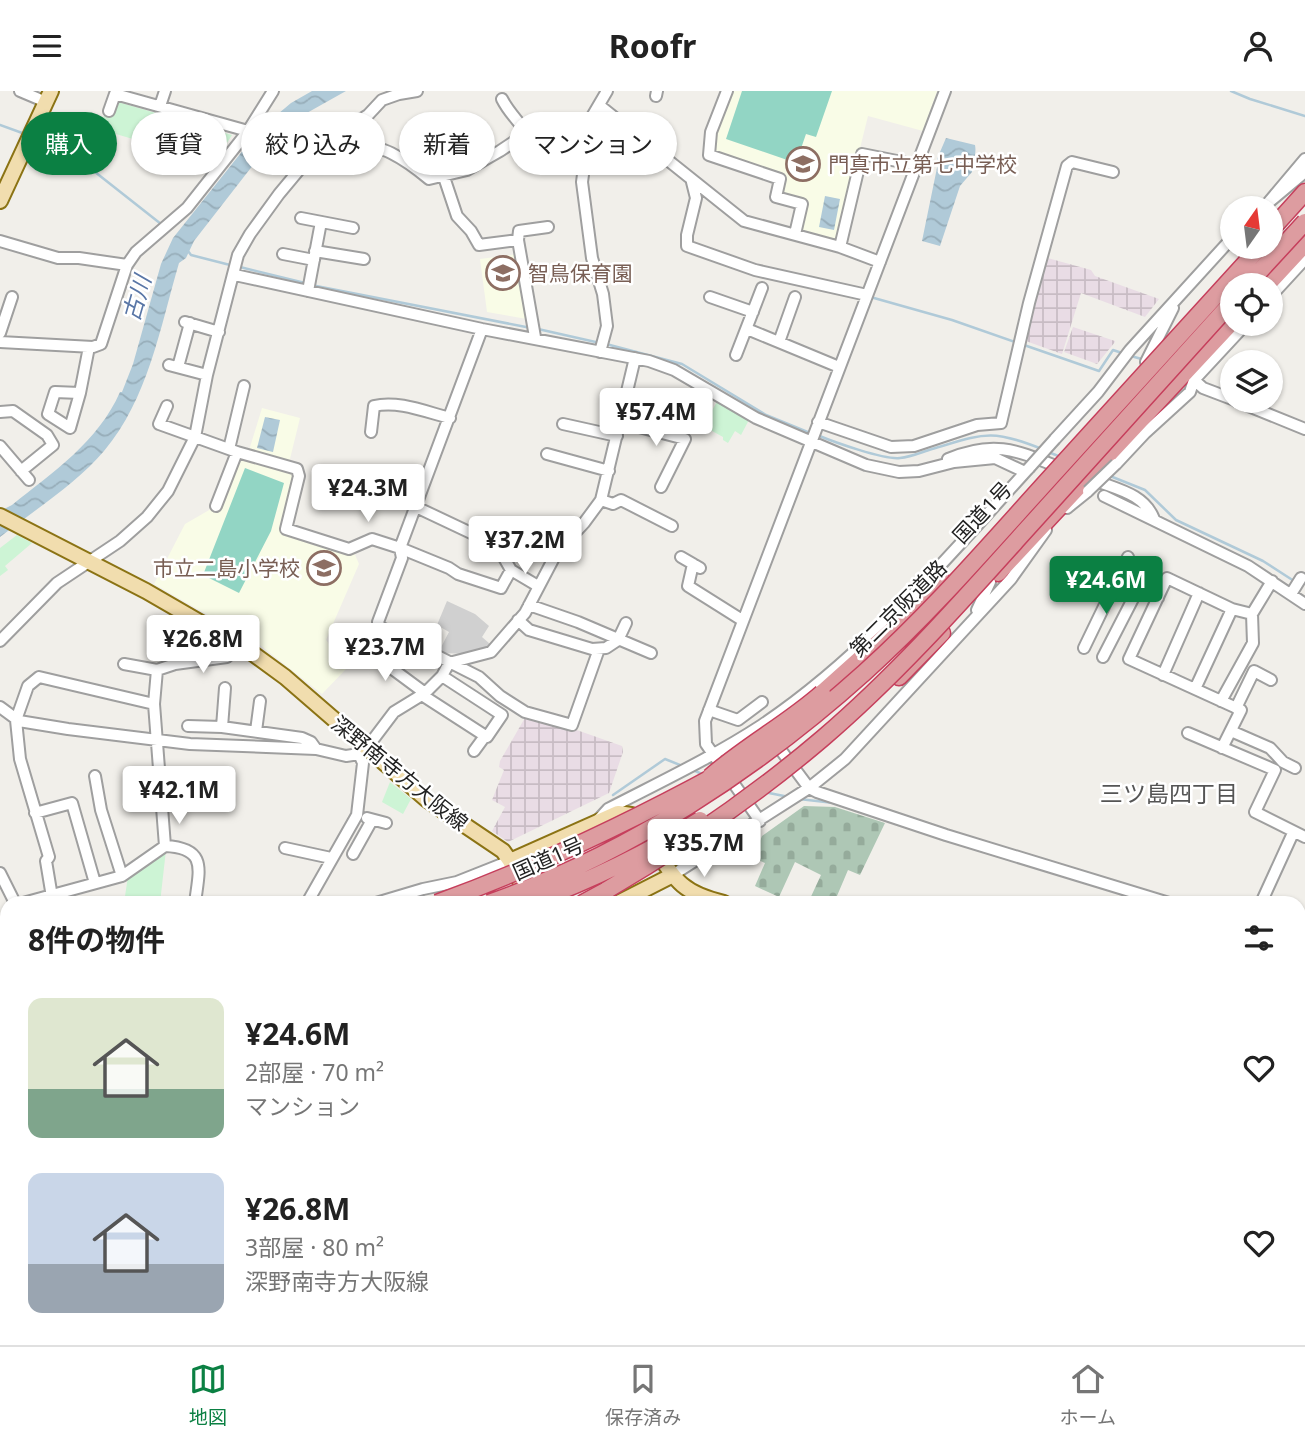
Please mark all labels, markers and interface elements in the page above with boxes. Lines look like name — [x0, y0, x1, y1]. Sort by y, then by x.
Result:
text: Roofr — [609, 24, 696, 67]
icon: menu — [28, 27, 66, 65]
icon: person — [1239, 27, 1277, 65]
chip: 購入 — [21, 112, 117, 175]
chip: 賃貸 — [131, 112, 227, 175]
chip: 絞り込み — [241, 112, 385, 175]
chip: 新着 — [399, 112, 495, 175]
chip: マンション — [509, 112, 677, 175]
school or university icon: 門真市立第七中学校 — [784, 145, 822, 183]
place label: 門真市立第七中学校 — [828, 150, 1017, 178]
north arrow — [1220, 196, 1283, 259]
map controls — [1220, 196, 1283, 413]
school or university icon: 智鳥保育園 — [484, 254, 522, 292]
place label: 智鳥保育園 — [528, 259, 633, 287]
water label: 古川 — [114, 269, 159, 325]
button: locate — [1220, 273, 1283, 336]
button: layers — [1220, 350, 1283, 413]
pin: ¥57.4M — [599, 389, 713, 448]
text: ¥57.4M — [616, 395, 696, 427]
pin: ¥24.3M — [311, 465, 425, 524]
text: ¥24.3M — [328, 471, 408, 503]
street label: 国道1号 — [946, 475, 1018, 549]
pin: ¥37.2M — [468, 517, 582, 576]
text: ¥37.2M — [485, 523, 565, 555]
school or university icon: 市立二島小学校 — [305, 549, 343, 587]
place label: 市立二島小学校 — [153, 554, 300, 582]
street label: 第二京阪道路 — [844, 554, 952, 662]
pin: ¥24.6M — [1049, 557, 1163, 616]
text: ¥24.6M — [1066, 563, 1146, 595]
pin: ¥26.8M — [146, 615, 260, 675]
text: ¥26.8M — [163, 622, 243, 654]
pin: ¥23.7M — [328, 623, 442, 683]
text: ¥23.7M — [345, 630, 425, 662]
street label: 深野南寺方大阪線 — [326, 709, 474, 837]
pin: ¥42.1M — [122, 767, 236, 826]
text: ¥42.1M — [139, 773, 219, 805]
district label: 三ツ島四丁目 — [1100, 777, 1238, 809]
pin: ¥35.7M — [647, 819, 761, 879]
text: ¥35.7M — [664, 826, 744, 858]
street label: 国道1号 — [508, 830, 588, 886]
text: 8件の物件 — [28, 919, 165, 960]
icon: filters — [1240, 919, 1278, 957]
text: ¥24.6M — [245, 1013, 350, 1054]
icon: home — [84, 1026, 168, 1110]
icon: heart — [1240, 1049, 1278, 1087]
text: 2部屋 · 70 m² — [245, 1056, 384, 1088]
text: マンション — [245, 1090, 360, 1122]
text: ¥26.8M — [245, 1188, 350, 1229]
icon: home — [84, 1201, 168, 1285]
icon: heart — [1240, 1224, 1278, 1262]
text: 3部屋 · 80 m² — [245, 1231, 384, 1263]
text: 深野南寺方大阪線 — [245, 1265, 429, 1297]
tab: 地図 — [189, 1360, 227, 1430]
tab: 保存済み — [605, 1360, 681, 1430]
tab: ホーム — [1059, 1360, 1116, 1430]

